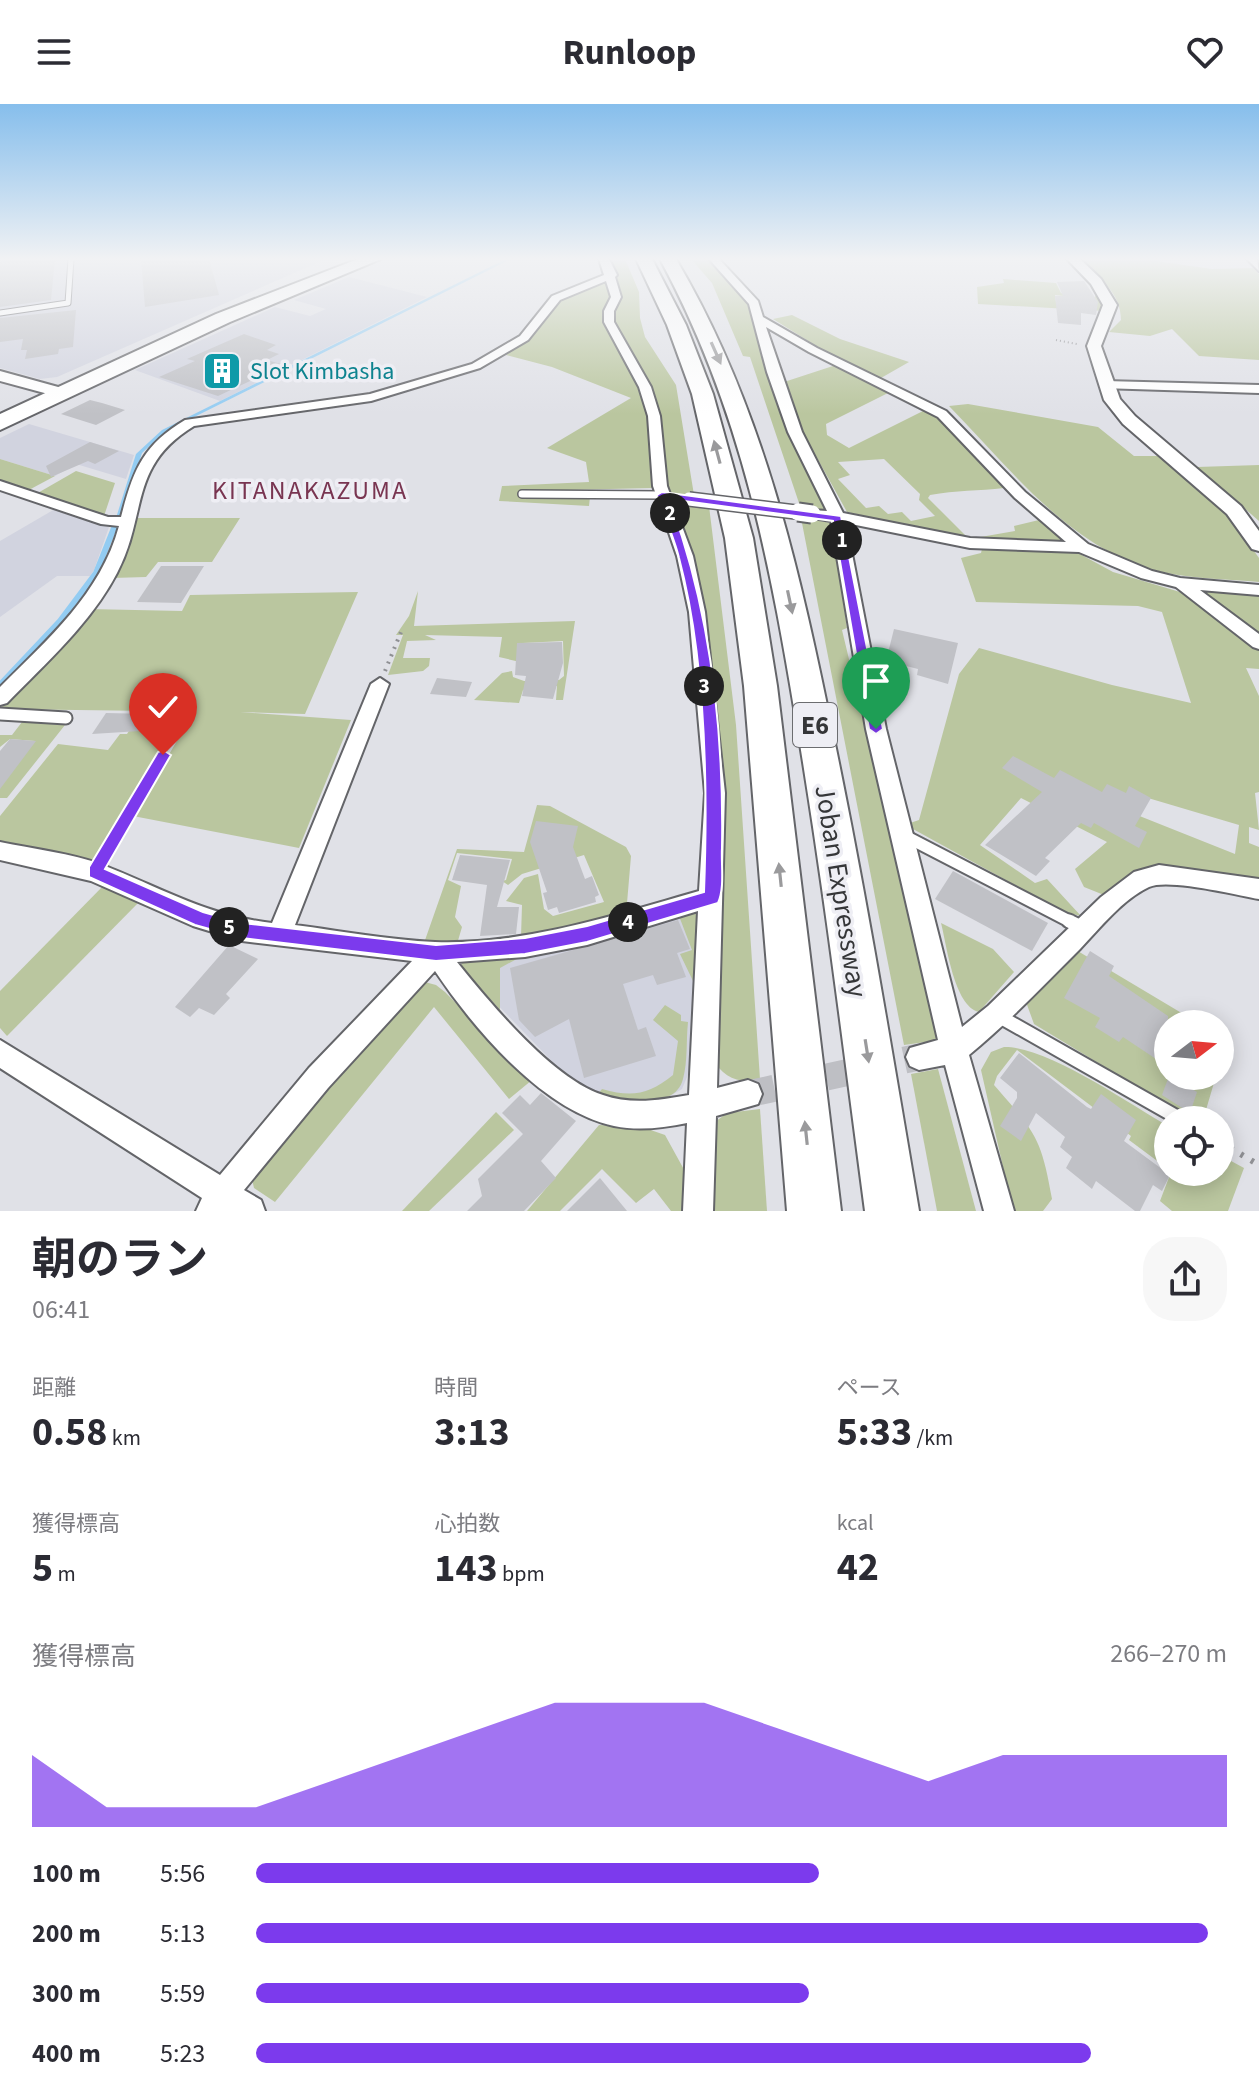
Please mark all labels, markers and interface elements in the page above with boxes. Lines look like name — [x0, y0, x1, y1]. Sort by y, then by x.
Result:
text: Runloop — [563, 27, 697, 78]
icon: menu — [32, 30, 76, 74]
icon: heart — [1183, 30, 1227, 74]
one-way arrow — [709, 342, 723, 365]
building icon: Slot Kimbasha — [201, 350, 243, 392]
place label: Slot Kimbasha — [250, 354, 394, 389]
one-way arrow — [711, 439, 723, 464]
district label: KITANAKAZUMA — [212, 472, 408, 509]
pin: 2 — [650, 493, 690, 533]
text: 2 — [664, 497, 676, 529]
pin: 1 — [822, 520, 862, 560]
text: 1 — [836, 524, 848, 556]
one-way arrow — [784, 590, 797, 615]
pin — [842, 647, 910, 729]
icon: arrive — [854, 659, 898, 703]
pin: 3 — [684, 666, 724, 706]
text: 3 — [698, 670, 710, 702]
pin — [129, 673, 197, 755]
icon: check — [141, 685, 185, 729]
road number: E6 — [793, 703, 837, 747]
street label: Joban Expressway — [804, 782, 878, 1000]
one-way arrow — [774, 862, 787, 887]
pin: 4 — [608, 902, 648, 942]
text: 4 — [622, 906, 634, 938]
pin: 5 — [209, 907, 249, 947]
text: 5 — [223, 911, 235, 943]
north arrow — [1154, 1010, 1234, 1090]
map controls — [1154, 1010, 1234, 1186]
one-way arrow — [861, 1039, 874, 1064]
button: locate — [1154, 1106, 1234, 1186]
one-way arrow — [800, 1120, 813, 1145]
text: 朝のラン — [32, 1229, 208, 1292]
button: share — [1143, 1237, 1227, 1321]
text: 06:41 — [32, 1291, 90, 1328]
text: 距離 — [32, 1372, 76, 1404]
text: 時間 — [434, 1372, 478, 1404]
text: ペース — [837, 1372, 902, 1404]
text: 0.58 — [32, 1404, 107, 1461]
text: 3:13 — [434, 1404, 510, 1461]
text: 5:33 — [837, 1404, 912, 1461]
text: km — [107, 1422, 141, 1454]
text: /km — [912, 1422, 953, 1454]
text: kcal — [837, 1507, 874, 1539]
text: 獲得標高 — [32, 1508, 120, 1540]
text: 心拍数 — [434, 1508, 500, 1540]
text: 42 — [837, 1539, 879, 1596]
text: 5 — [32, 1540, 53, 1597]
text: 143 — [434, 1540, 498, 1597]
text: m — [53, 1558, 76, 1590]
text: bpm — [498, 1558, 545, 1590]
text: 266–270 m — [1110, 1635, 1227, 1672]
text: 獲得標高 — [32, 1638, 136, 1675]
text: 100 m — [32, 1855, 101, 1892]
text: 5:56 — [160, 1855, 205, 1892]
text: 200 m — [32, 1915, 101, 1952]
text: 5:13 — [160, 1915, 205, 1952]
text: 300 m — [32, 1975, 101, 2012]
text: 5:59 — [160, 1975, 205, 2012]
text: 400 m — [32, 2035, 101, 2072]
text: 5:23 — [160, 2035, 205, 2072]

